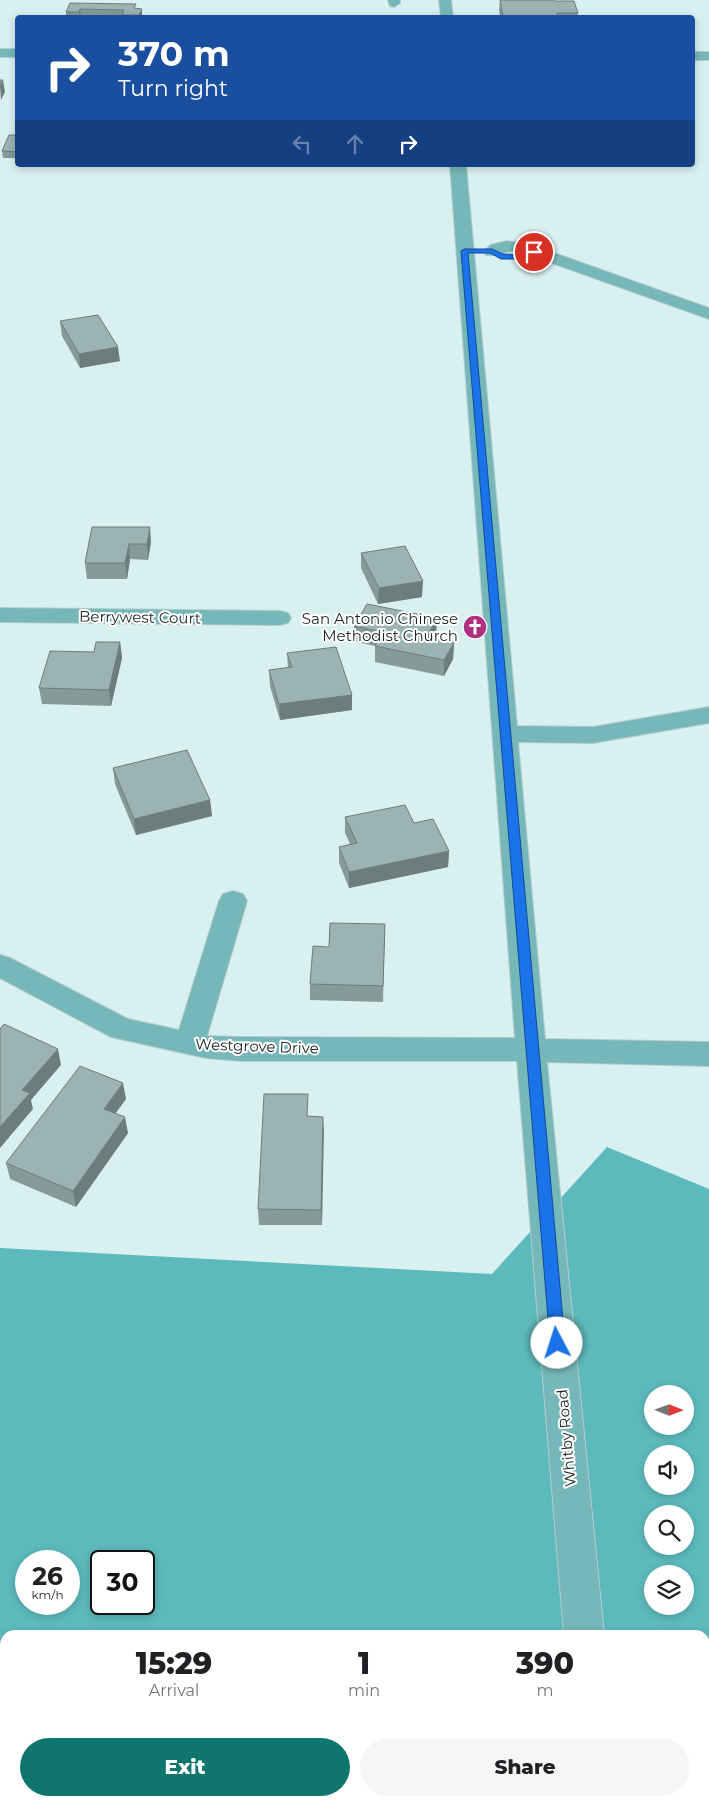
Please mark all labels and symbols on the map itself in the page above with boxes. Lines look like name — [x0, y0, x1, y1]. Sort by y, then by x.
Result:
pin — [513, 231, 555, 273]
street label: Berrywest Court — [79, 606, 201, 628]
place label: San Antonio Chinese Methodist Church — [302, 609, 458, 645]
church icon: San Antonio Chinese Methodist Church — [462, 614, 488, 640]
street label: Westgrove Drive — [195, 1034, 319, 1058]
position arrow — [530, 1316, 582, 1368]
north arrow — [644, 1385, 694, 1435]
street label: Whitby Road — [552, 1388, 580, 1488]
speed limit sign: 30 — [90, 1550, 155, 1615]

